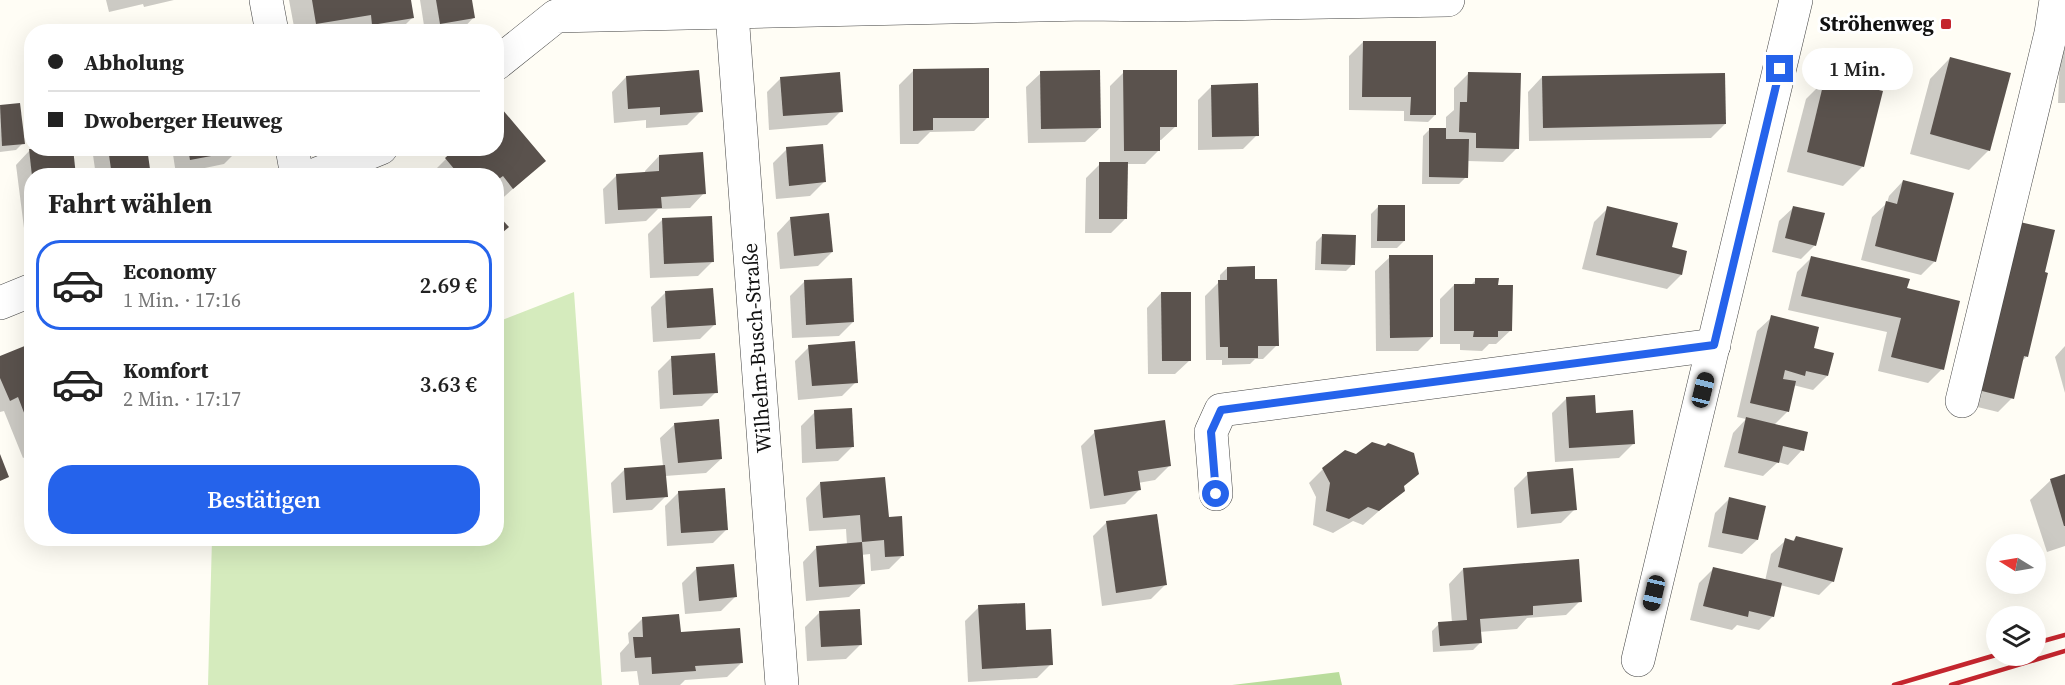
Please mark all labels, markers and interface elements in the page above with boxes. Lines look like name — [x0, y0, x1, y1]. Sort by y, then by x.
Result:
place label: Ströhenweg — [1820, 9, 1935, 38]
marker: Ströhenweg — [1939, 17, 1953, 31]
text: Abholung — [84, 47, 184, 77]
callout: 1 Min. — [1801, 48, 1912, 90]
route end — [1766, 55, 1793, 82]
text: 1 Min. — [1829, 55, 1886, 83]
text: Dwoberger Heuweg — [84, 105, 282, 135]
text: Fahrt wählen — [48, 185, 212, 222]
street label: Wilhelm-Busch-Straße — [735, 242, 778, 454]
text: Economy — [123, 256, 217, 286]
icon: car — [51, 258, 105, 312]
text: 2.69 € — [420, 270, 477, 300]
text: 1 Min. · 17:16 — [123, 286, 241, 314]
text: Komfort — [123, 355, 208, 385]
icon: car — [51, 357, 105, 411]
text: 3.63 € — [420, 369, 477, 399]
car — [1690, 370, 1716, 410]
text: 2 Min. · 17:17 — [123, 385, 241, 413]
button: Bestätigen — [48, 465, 480, 534]
route start — [1202, 480, 1229, 507]
north arrow — [1986, 534, 2046, 594]
map controls — [1986, 534, 2046, 666]
car — [1641, 573, 1667, 613]
button: layers — [1986, 606, 2046, 666]

